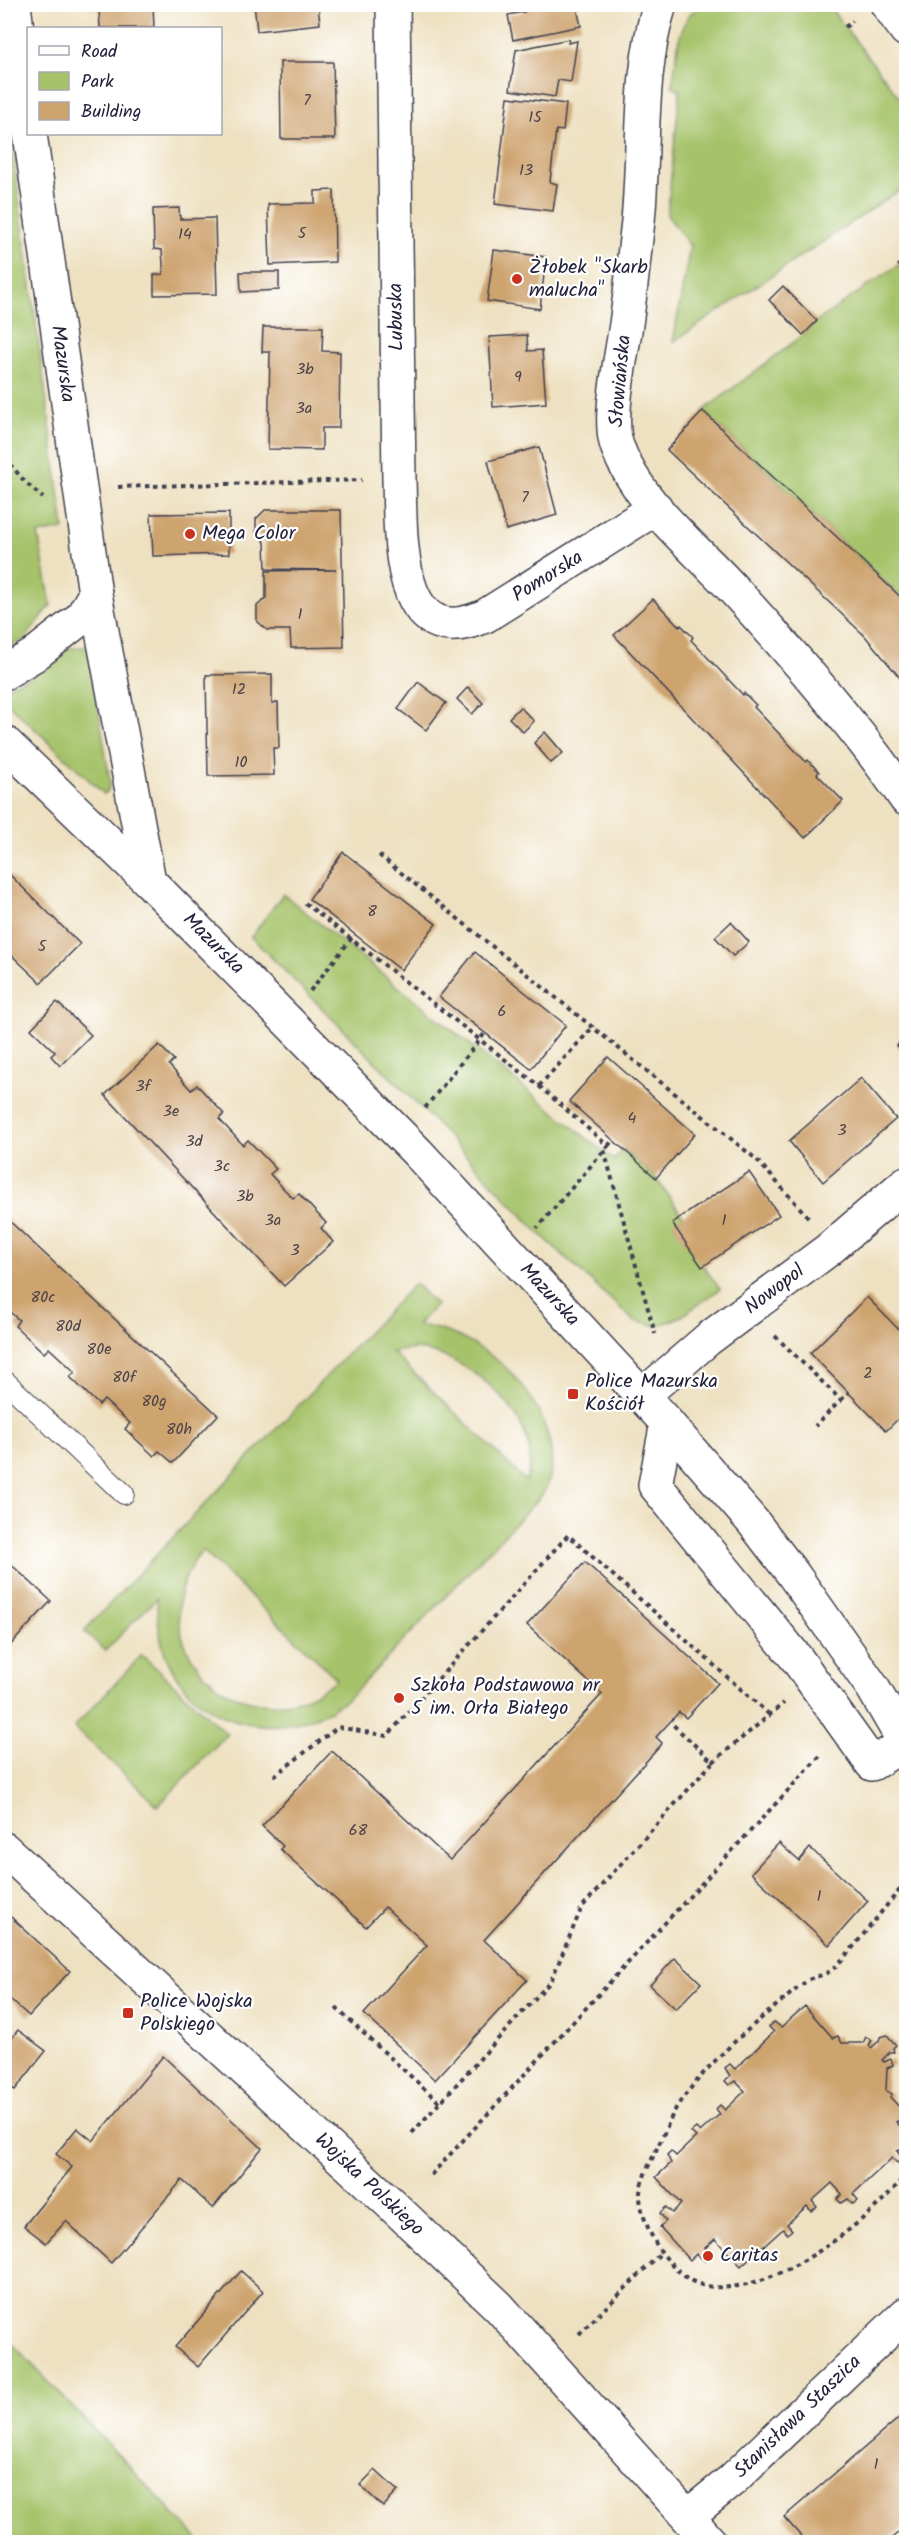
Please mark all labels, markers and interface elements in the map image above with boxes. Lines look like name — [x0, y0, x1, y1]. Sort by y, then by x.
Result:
legend — [27, 27, 222, 135]
text: Road — [81, 38, 118, 67]
text: Park — [81, 68, 114, 97]
house number: 7 — [303, 88, 311, 113]
text: Building — [81, 98, 141, 127]
house number: 15 — [528, 105, 543, 130]
house number: 13 — [519, 158, 533, 183]
house number: 5 — [298, 221, 308, 246]
house number: 14 — [178, 222, 192, 247]
place label: Żłobek "Skarb malucha" — [529, 252, 648, 307]
marker: Żłobek "Skarb malucha" — [510, 272, 524, 286]
street label: Lubuska — [380, 283, 414, 351]
street label: Mazurska — [41, 323, 83, 405]
street label: Słowiańska — [601, 334, 641, 428]
house number: 3b — [296, 357, 314, 382]
house number: 9 — [514, 365, 522, 390]
house number: 3a — [296, 396, 312, 421]
house number: 7 — [521, 485, 529, 510]
place label: Mega Color — [202, 518, 297, 550]
marker: Mega Color — [183, 527, 197, 541]
street label: Pomorska — [506, 543, 590, 611]
house number: 1 — [297, 602, 303, 627]
house number: 12 — [232, 677, 246, 702]
house number: 10 — [234, 750, 248, 775]
house number: 8 — [367, 899, 377, 924]
street label: Mazurska — [174, 905, 252, 983]
house number: 5 — [38, 934, 48, 959]
house number: 6 — [498, 999, 506, 1024]
house number: 3f — [135, 1074, 153, 1099]
house number: 3e — [163, 1099, 179, 1124]
house number: 4 — [628, 1106, 637, 1131]
house number: 3 — [837, 1118, 847, 1143]
house number: 3d — [185, 1129, 204, 1154]
house number: 3c — [214, 1154, 230, 1179]
house number: 3b — [236, 1184, 254, 1209]
house number: 3a — [265, 1208, 281, 1233]
house number: 1 — [721, 1208, 727, 1233]
house number: 3 — [290, 1238, 300, 1263]
street label: Mazurska — [511, 1256, 587, 1334]
street label: Nowopol — [738, 1257, 812, 1323]
house number: 80c — [31, 1285, 55, 1310]
house number: 80d — [55, 1314, 82, 1339]
house number: 80e — [87, 1337, 111, 1362]
house number: 2 — [863, 1361, 873, 1386]
house number: 80f — [112, 1365, 138, 1390]
place label: Police Mazurska Kościół — [585, 1366, 718, 1421]
marker: Police Mazurska Kościół — [566, 1387, 580, 1401]
house number: 80g — [141, 1389, 167, 1414]
house number: 80h — [166, 1417, 192, 1442]
place label: Szkoła Podstawowa nr 5 im. Orła Białego — [411, 1670, 601, 1725]
marker: Szkoła Podstawowa nr 5 im. Orła Białego — [392, 1691, 406, 1705]
house number: 68 — [349, 1818, 368, 1843]
house number: 1 — [816, 1884, 822, 1909]
place label: Police Wojska Polskiego — [140, 1986, 253, 2041]
marker: Police Wojska Polskiego — [121, 2006, 135, 2020]
street label: Wojska Polskiego — [307, 2126, 431, 2244]
place label: Caritas — [720, 2240, 779, 2272]
marker: Caritas — [701, 2249, 715, 2263]
street label: Stanisława Staszica — [727, 2347, 869, 2487]
house number: 1 — [873, 2452, 879, 2477]

